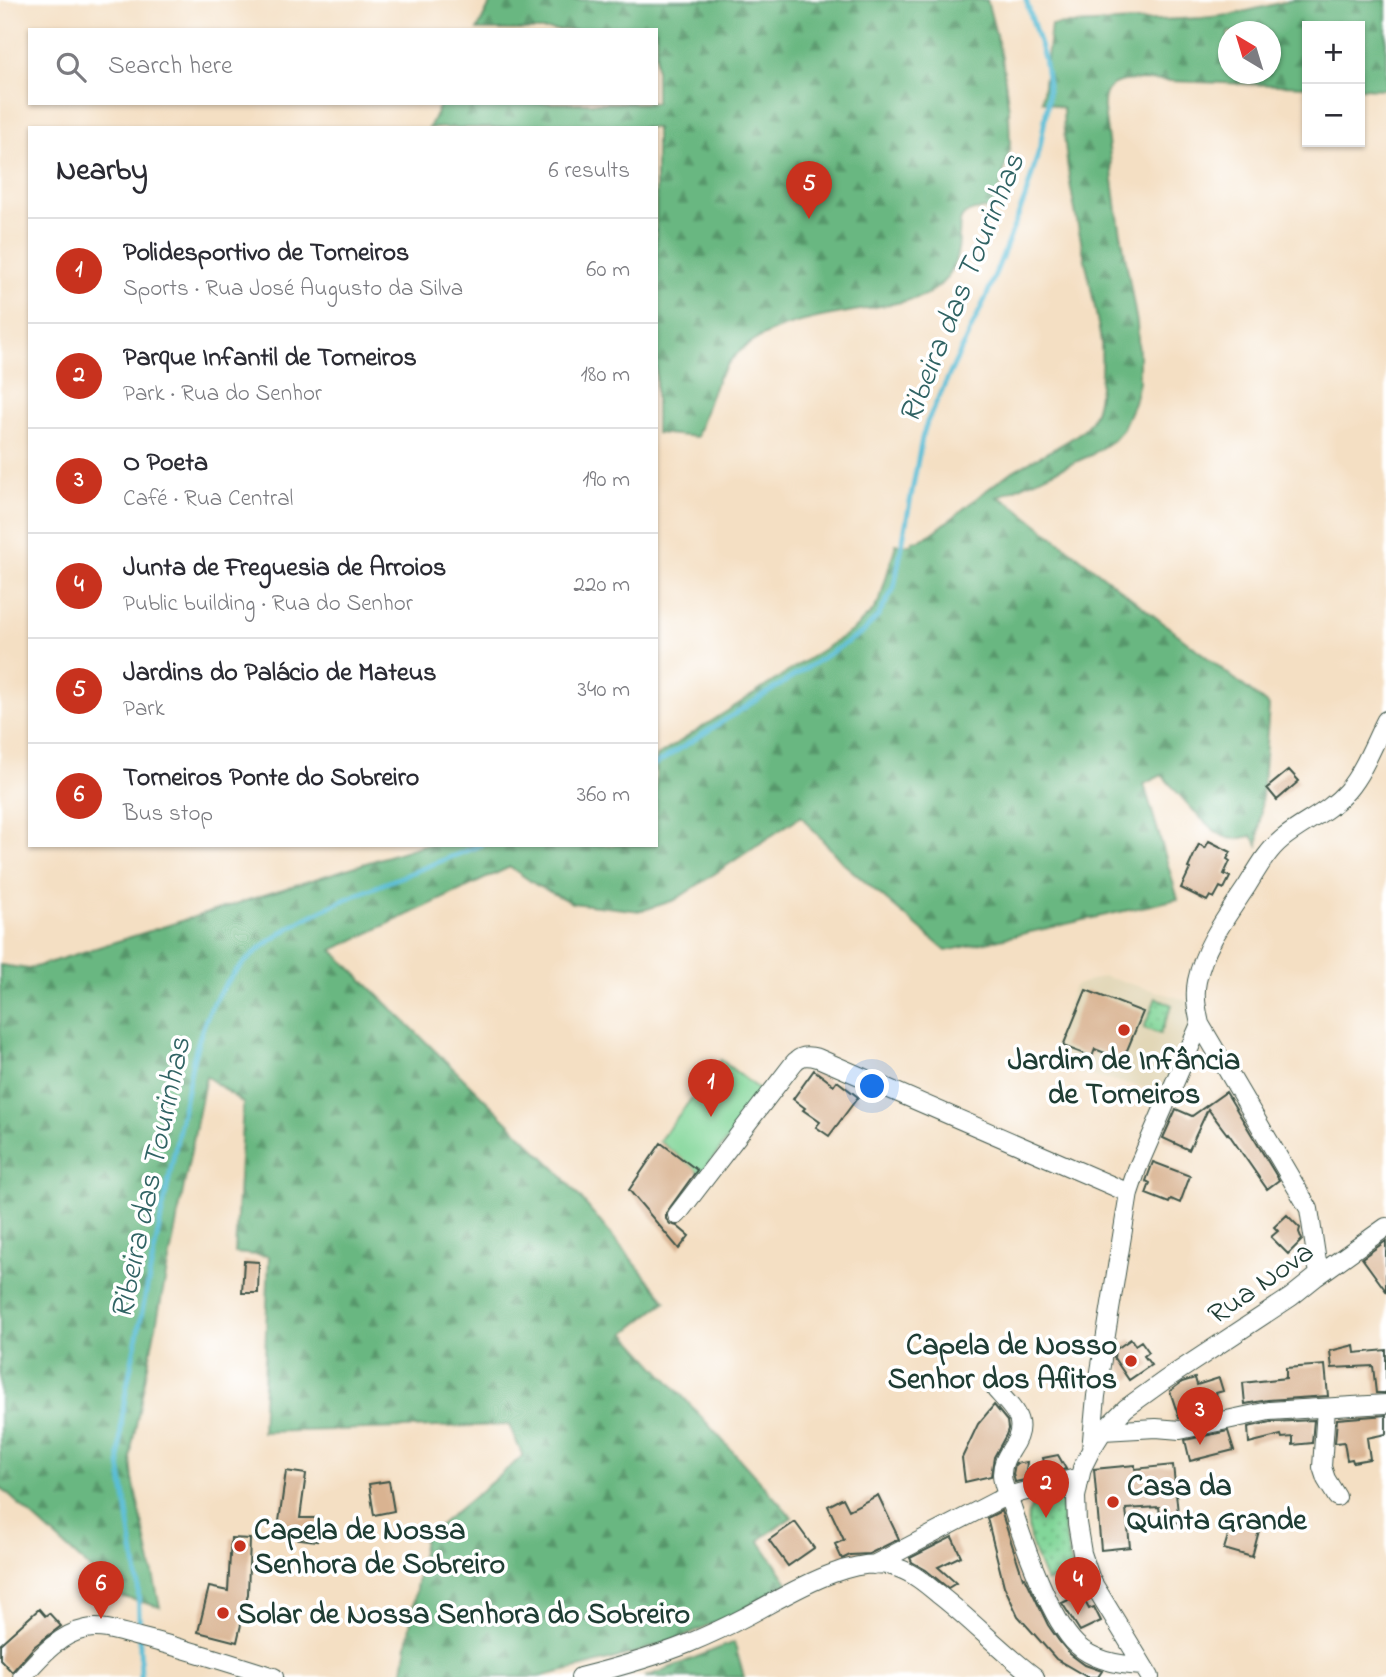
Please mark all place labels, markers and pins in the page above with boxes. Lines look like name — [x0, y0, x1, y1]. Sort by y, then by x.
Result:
pin: 5 — [786, 161, 832, 219]
marker: Jardim de Infância de Torneiros — [1116, 1022, 1132, 1038]
place label: Jardim de Infância de Torneiros — [1008, 1040, 1240, 1118]
pin: 1 — [688, 1059, 734, 1117]
place label: Capela de Nosso Senhor dos Aflitos — [888, 1325, 1117, 1403]
marker: Capela de Nosso Senhor dos Aflitos — [1123, 1353, 1139, 1369]
pin: 3 — [1177, 1387, 1223, 1445]
pin: 2 — [1023, 1460, 1069, 1518]
place label: Casa da Quinta Grande — [1127, 1466, 1308, 1544]
marker: Casa da Quinta Grande — [1105, 1494, 1121, 1510]
place label: Capela de Nossa Senhora de Sobreiro — [254, 1510, 505, 1588]
marker: Capela de Nossa Senhora de Sobreiro — [232, 1538, 248, 1554]
pin: 4 — [1055, 1557, 1101, 1615]
pin: 6 — [78, 1561, 124, 1619]
place label: Solar de Nossa Senhora do Sobreiro — [237, 1594, 690, 1638]
marker: Solar de Nossa Senhora do Sobreiro — [215, 1605, 231, 1621]

